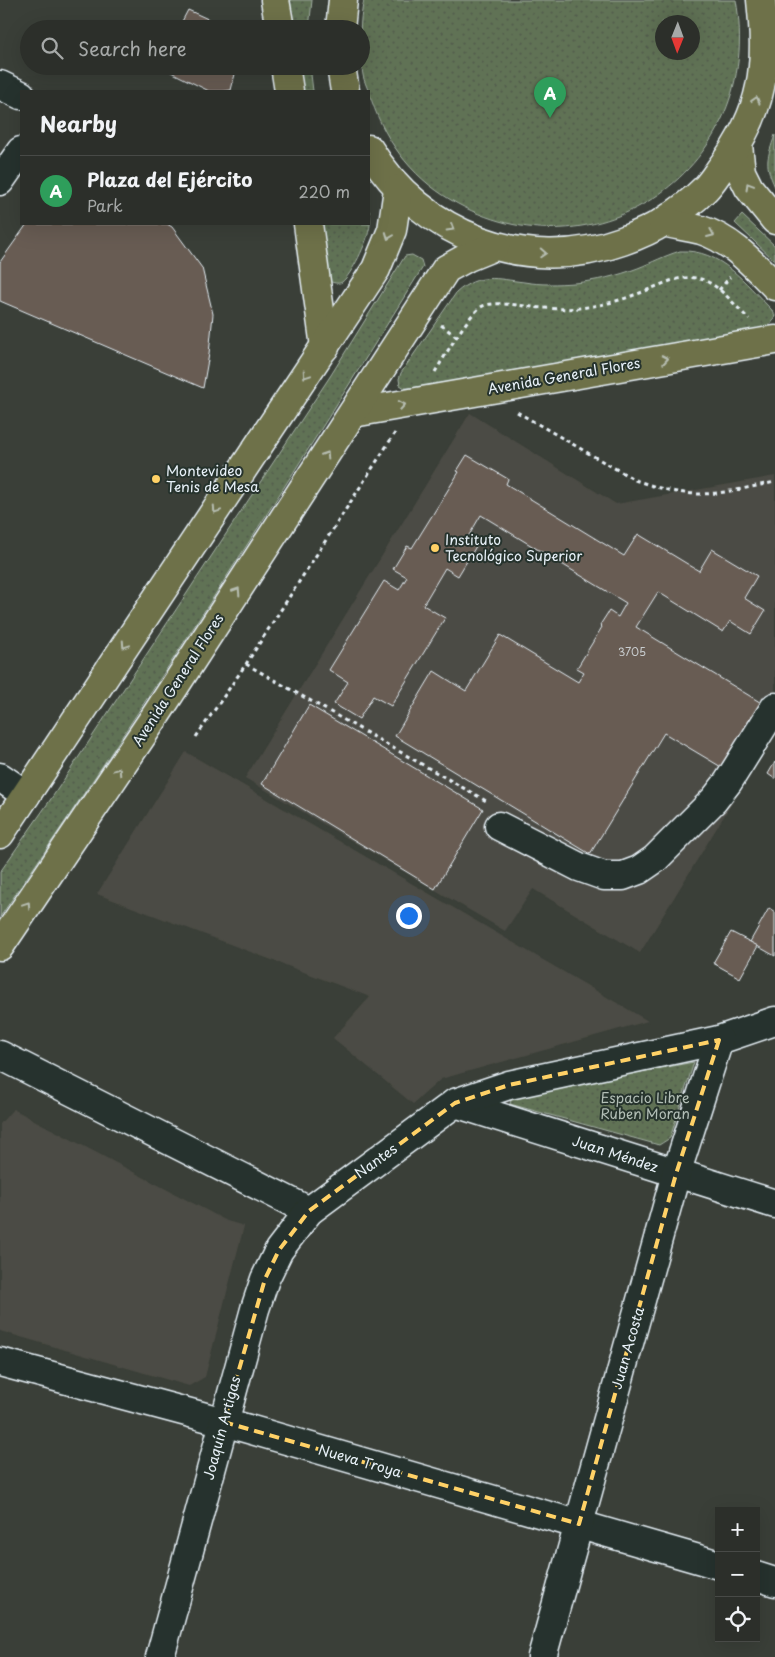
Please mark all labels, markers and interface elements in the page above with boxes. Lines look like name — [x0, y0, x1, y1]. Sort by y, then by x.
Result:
north arrow — [655, 15, 700, 60]
search box — [20, 20, 370, 75]
icon: search — [38, 34, 66, 62]
text: Search here — [78, 34, 187, 62]
pin: A — [534, 77, 566, 118]
one-way arrow — [750, 96, 760, 104]
text: Nearby — [40, 107, 117, 139]
text: Plaza del Ejército — [87, 165, 253, 193]
text: A — [50, 179, 62, 203]
text: 220 m — [299, 179, 350, 203]
one-way arrow — [745, 182, 755, 191]
text: Park — [87, 193, 123, 217]
one-way arrow — [446, 222, 455, 232]
one-way arrow — [706, 227, 715, 238]
one-way arrow — [385, 232, 395, 240]
one-way arrow — [539, 247, 547, 258]
street label: Avenida General Flores — [486, 352, 642, 399]
one-way arrow — [661, 354, 669, 364]
one-way arrow — [303, 369, 312, 379]
one-way arrow — [397, 400, 406, 410]
one-way arrow — [319, 452, 329, 461]
place label: Montevideo Tenis de Mesa — [166, 460, 259, 497]
marker: Montevideo Tenis de Mesa — [150, 473, 162, 485]
one-way arrow — [213, 505, 222, 514]
place label: Instituto Tecnológico Superior — [445, 529, 582, 566]
marker: Instituto Tecnológico Superior — [429, 542, 441, 554]
one-way arrow — [231, 588, 240, 597]
street label: Avenida General Flores — [127, 609, 228, 750]
one-way arrow — [122, 640, 132, 649]
house number: 3705 — [618, 643, 646, 660]
one-way arrow — [112, 767, 121, 777]
one-way arrow — [21, 902, 30, 911]
your location — [396, 903, 422, 929]
park label: Espacio Libre Ruben Moran — [600, 1087, 690, 1124]
street label: Juan Méndez — [570, 1130, 661, 1177]
street label: Nantes — [350, 1138, 401, 1183]
street label: Juan Acosta — [606, 1304, 649, 1392]
street label: Joaquín Artigas — [198, 1374, 245, 1482]
street label: Nueva Troya — [316, 1439, 405, 1483]
map controls — [715, 1507, 760, 1642]
button: + — [715, 1507, 760, 1552]
button: − — [715, 1552, 760, 1597]
button: locate — [715, 1597, 760, 1642]

